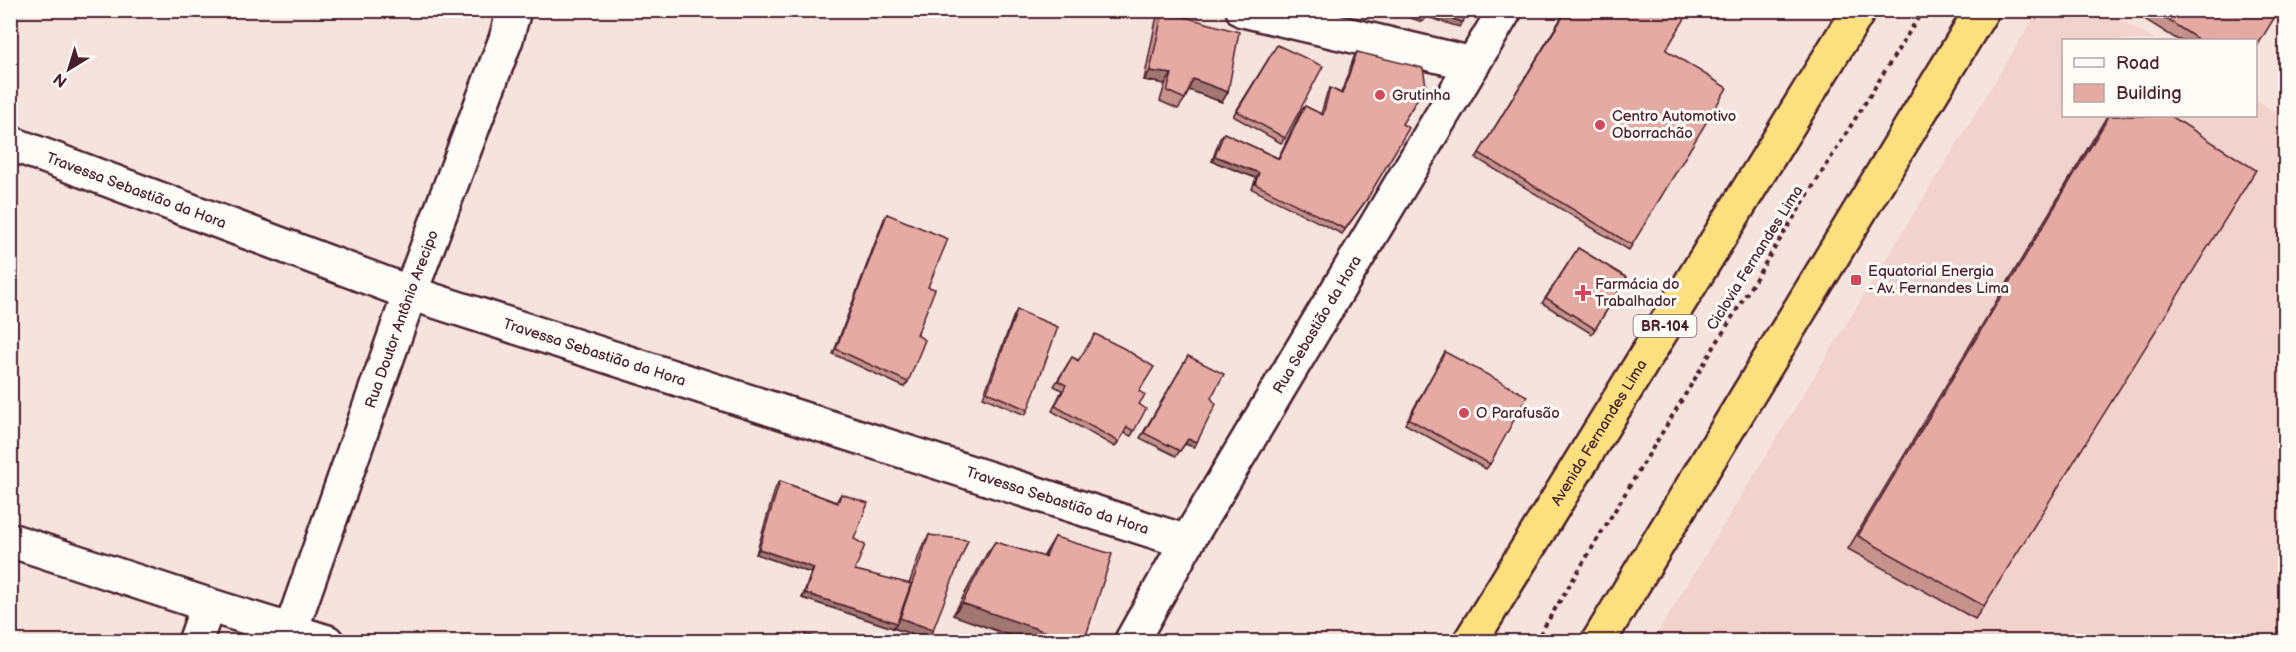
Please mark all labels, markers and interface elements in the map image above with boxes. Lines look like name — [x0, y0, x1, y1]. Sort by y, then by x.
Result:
north arrow — [39, 39, 99, 99]
legend — [2062, 39, 2257, 117]
text: Road — [2116, 53, 2160, 74]
text: N — [50, 68, 71, 91]
text: Building — [2116, 83, 2182, 104]
place label: Grutinha — [1392, 86, 1450, 105]
marker: Grutinha — [1373, 88, 1387, 102]
place label: Centro Automotivo Oborrachão — [1612, 107, 1736, 143]
marker: Centro Automotivo Oborrachão — [1593, 118, 1607, 132]
street label: Travessa Sebastião da Hora — [44, 148, 229, 233]
street label: Ciclovia Fernandes Lima — [1703, 182, 1807, 334]
street label: Rua Doutor Antônio Arecipo — [361, 227, 442, 411]
street label: Rua Sebastião da Hora — [1269, 252, 1366, 397]
place label: Equatorial Energia - Av. Fernandes Lima — [1868, 262, 2009, 298]
marker: Equatorial Energia - Av. Fernandes Lima — [1849, 273, 1863, 287]
place label: Farmácia do Trabalhador — [1595, 275, 1679, 311]
marker: Farmácia do Trabalhador — [1576, 286, 1590, 300]
street label: Travessa Sebastião da Hora — [501, 314, 688, 390]
road number: BR-104 — [1634, 315, 1696, 337]
street label: Avenida Fernandes Lima — [1547, 356, 1651, 509]
place label: O Parafusão — [1476, 404, 1560, 423]
marker: O Parafusão — [1457, 406, 1471, 420]
street label: Travessa Sebastião da Hora — [964, 462, 1151, 539]

